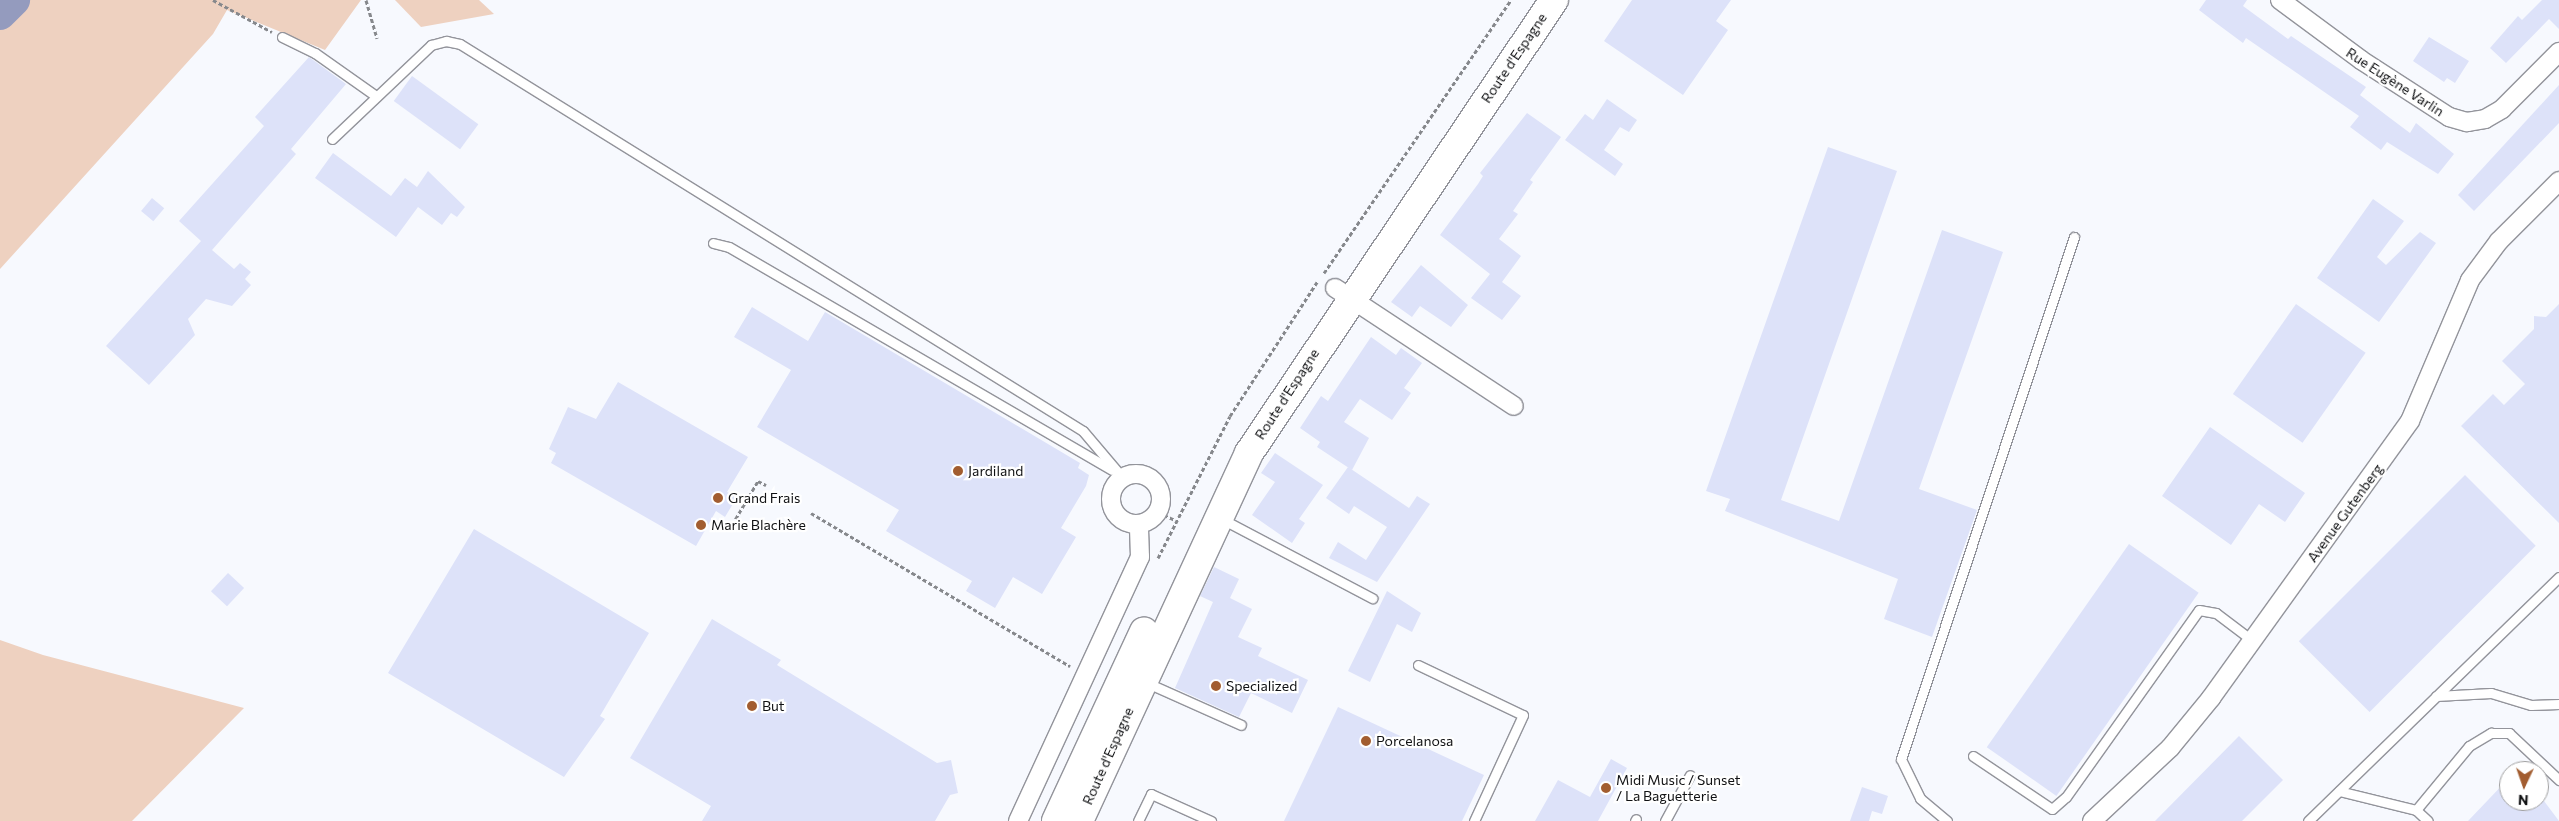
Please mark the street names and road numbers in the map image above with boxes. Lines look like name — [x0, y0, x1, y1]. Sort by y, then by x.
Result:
street label: Route d'Espagne — [1478, 10, 1550, 106]
street label: Rue Eugène Varlin — [2343, 44, 2447, 120]
street label: Route d'Espagne — [1251, 345, 1323, 443]
street label: Avenue Gutenberg — [2304, 461, 2386, 565]
street label: Route d'Espagne — [1079, 705, 1137, 807]

